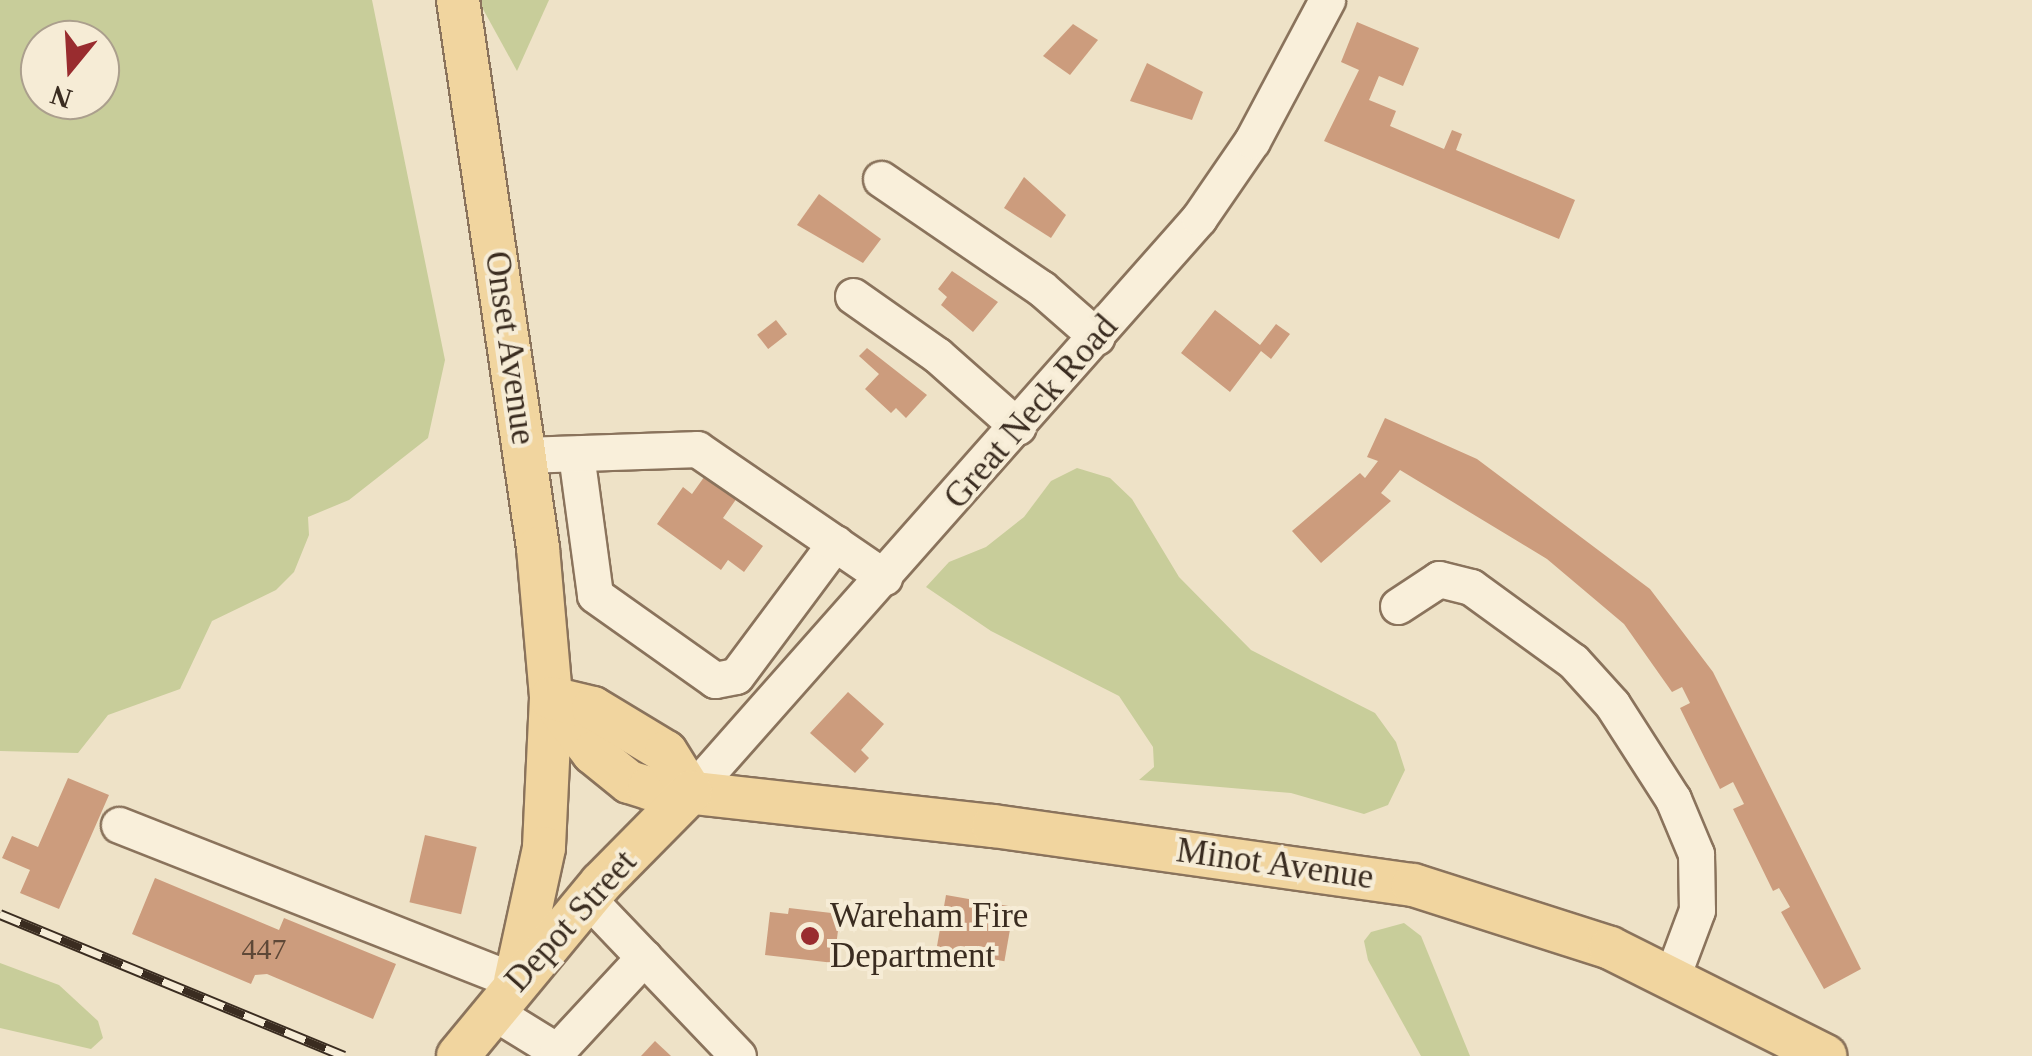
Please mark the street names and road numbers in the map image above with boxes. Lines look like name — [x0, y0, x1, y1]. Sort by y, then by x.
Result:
street label: Onset Avenue — [476, 248, 544, 448]
street label: Great Neck Road — [935, 307, 1127, 517]
street label: Minot Avenue — [1173, 829, 1377, 899]
street label: Depot Street — [497, 842, 645, 1000]

